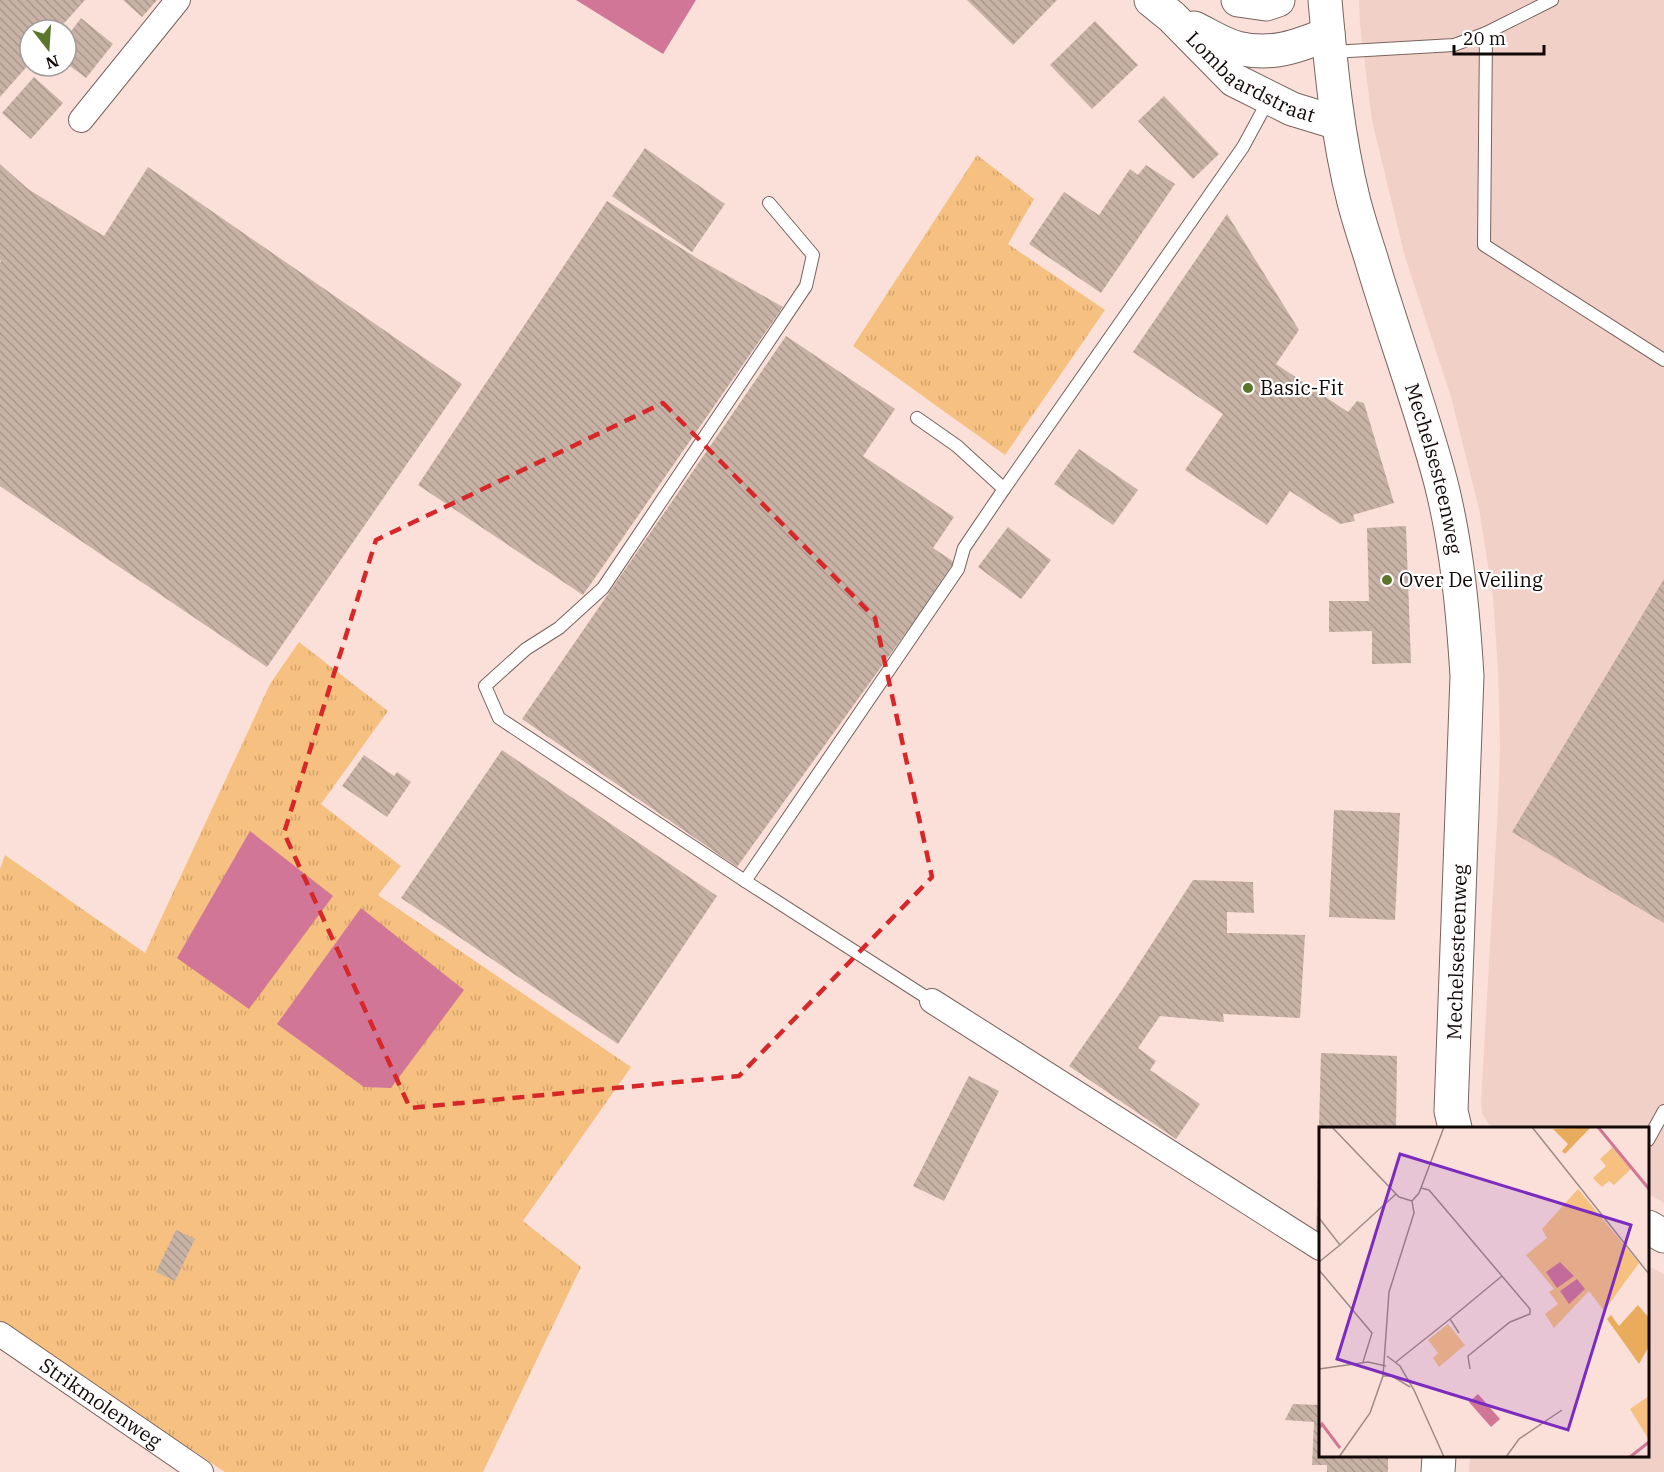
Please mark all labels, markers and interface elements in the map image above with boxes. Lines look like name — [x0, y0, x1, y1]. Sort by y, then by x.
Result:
north arrow — [18, 18, 78, 78]
scale bar — [1454, 18, 1544, 56]
street label: Lombaardstraat — [1180, 25, 1319, 128]
text: 20 m — [1463, 27, 1506, 50]
text: N — [43, 51, 61, 74]
place label: Basic-Fit — [1260, 374, 1344, 401]
street label: Mechelsesteenweg — [1399, 380, 1469, 556]
marker: Basic-Fit — [1241, 381, 1255, 395]
place label: Over De Veiling — [1399, 566, 1543, 593]
marker: Over De Veiling — [1380, 573, 1394, 587]
street label: Mechelsesteenweg — [1440, 864, 1473, 1040]
inset map — [1319, 1127, 1649, 1457]
street label: Strikmolenweg — [35, 1351, 167, 1454]

